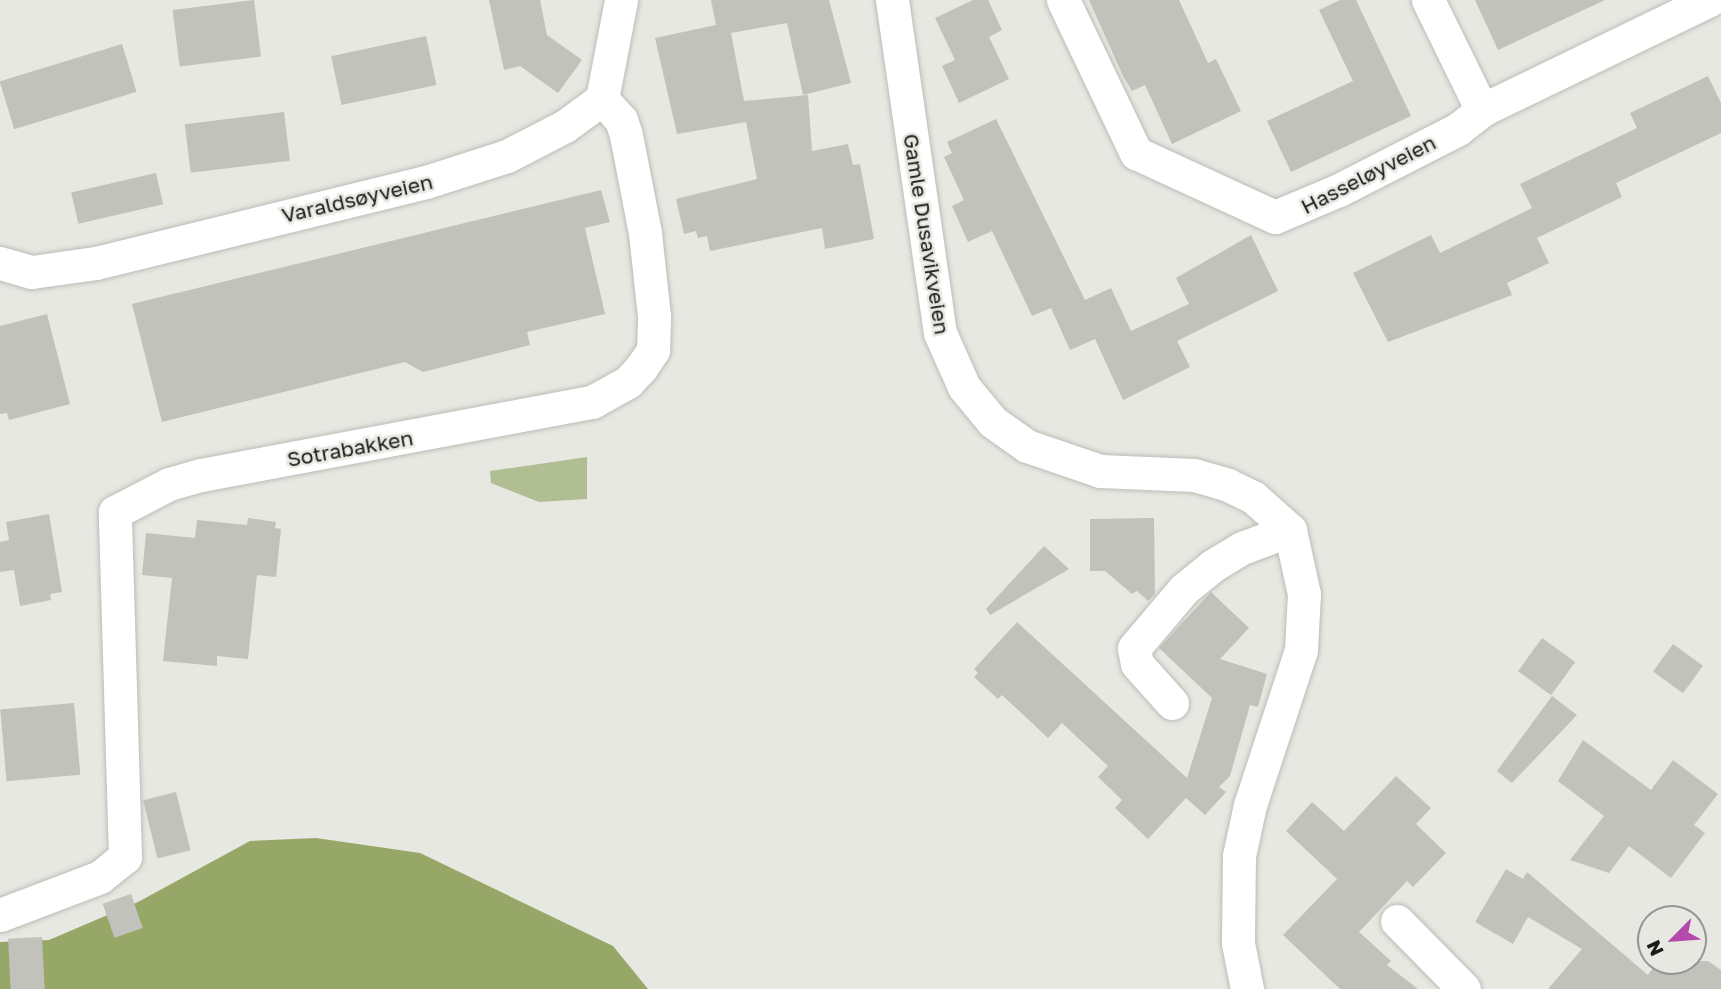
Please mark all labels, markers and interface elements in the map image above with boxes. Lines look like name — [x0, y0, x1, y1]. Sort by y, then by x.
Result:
street label: Hasseløyveien — [1296, 129, 1440, 219]
street label: Gamle Dusavikveien — [899, 132, 955, 336]
street label: Varaldsøyveien — [279, 168, 435, 228]
street label: Sotrabakken — [285, 425, 415, 471]
north arrow — [1637, 905, 1707, 975]
text: N — [1641, 937, 1668, 960]

